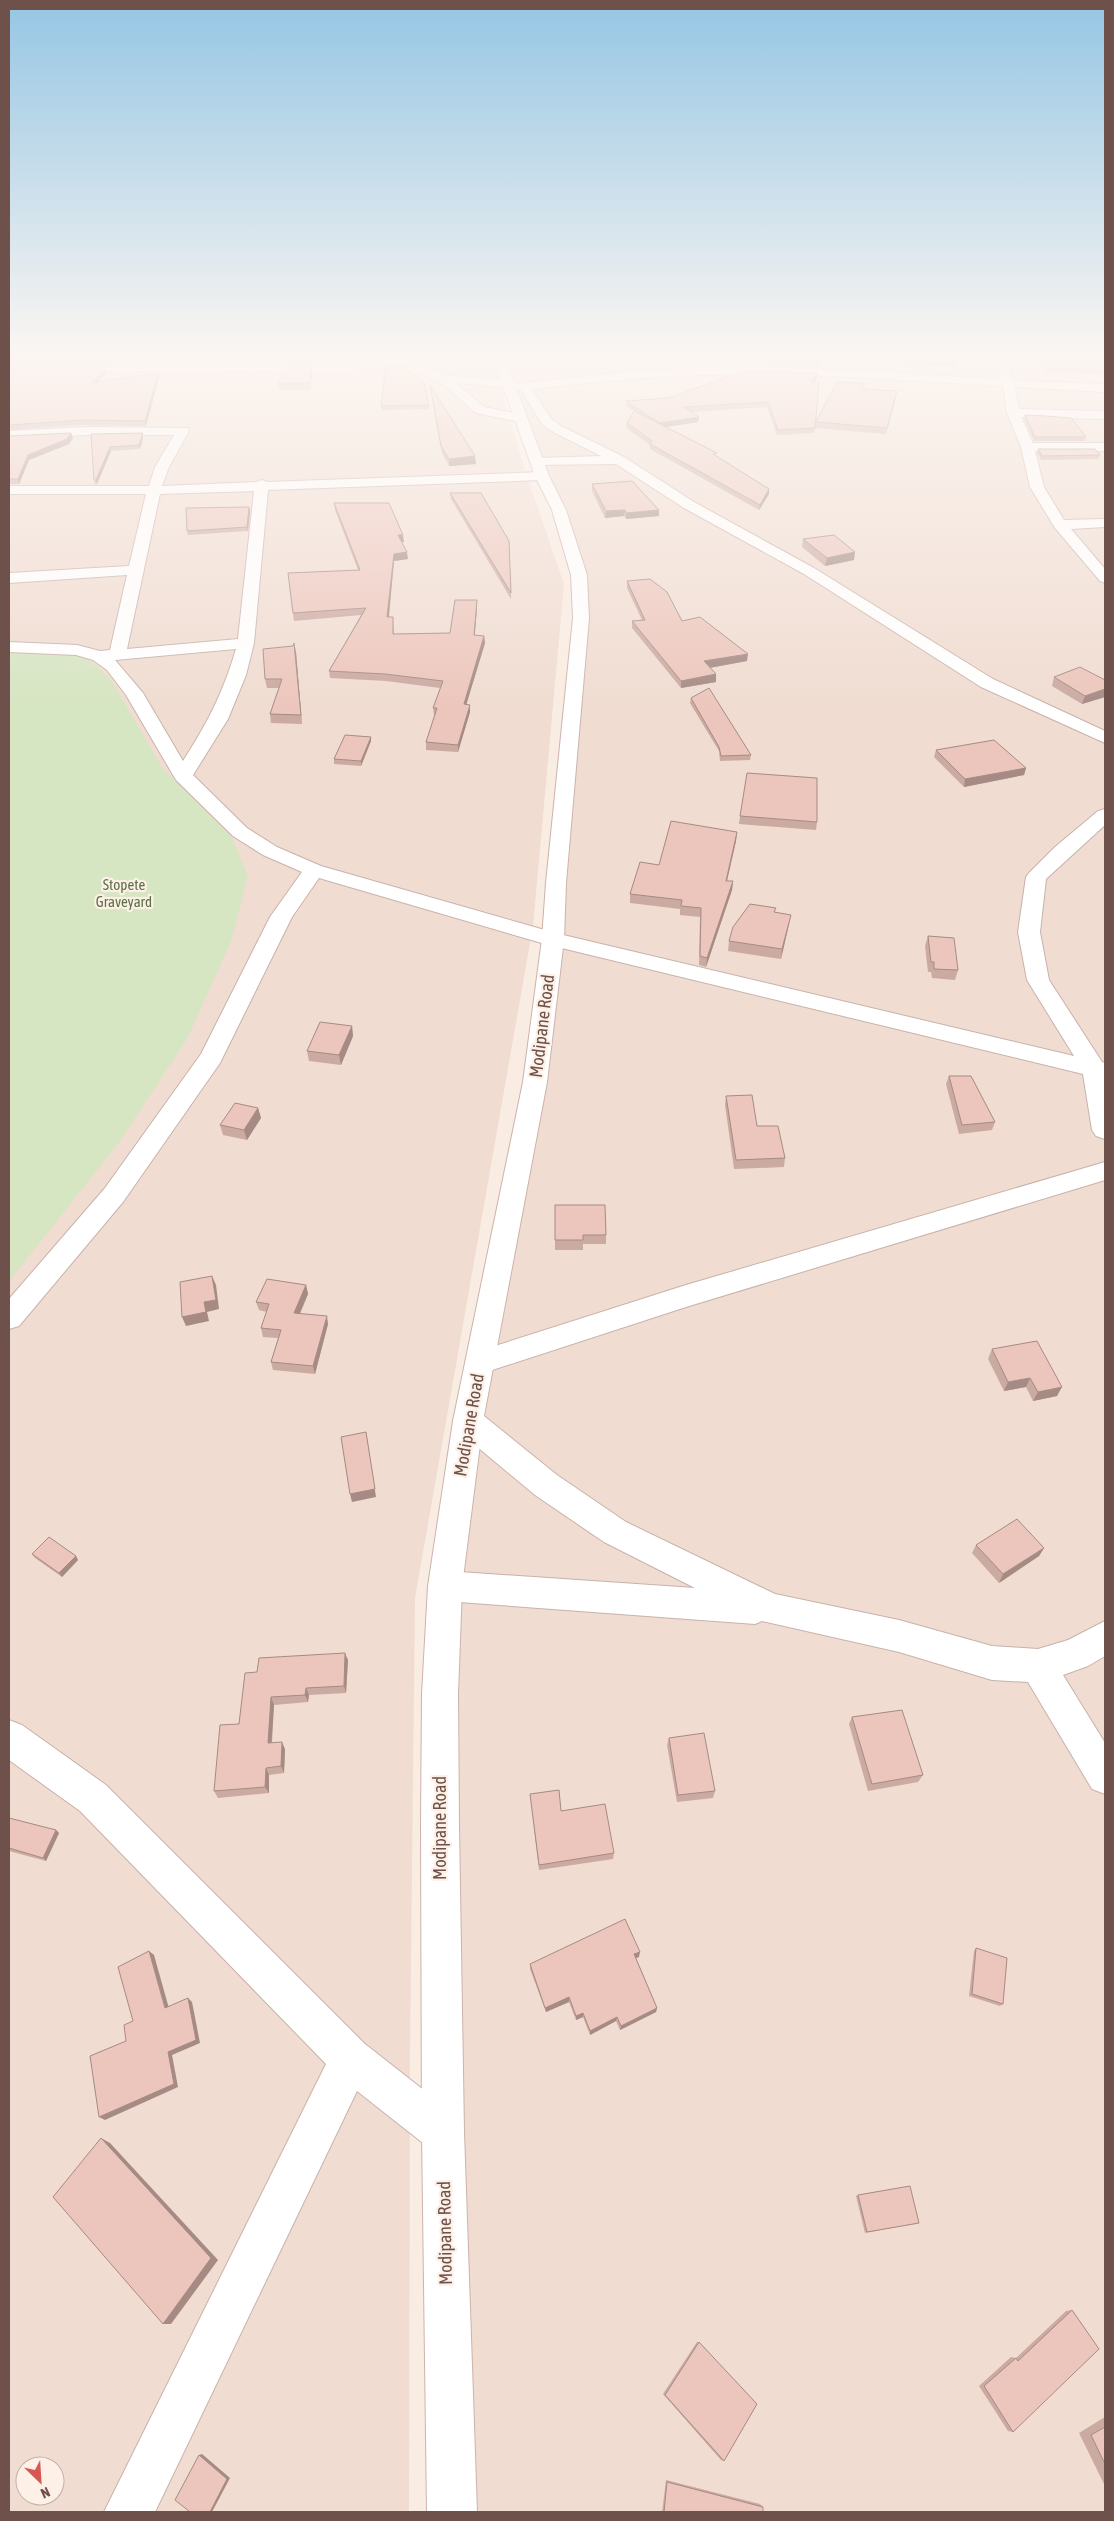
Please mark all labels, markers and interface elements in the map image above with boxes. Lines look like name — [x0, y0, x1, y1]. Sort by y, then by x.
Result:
park label: Stopete Graveyard — [96, 876, 152, 910]
street label: Modipane Road — [525, 973, 558, 1079]
street label: Modipane Road — [449, 1372, 488, 1478]
street label: Modipane Road — [429, 1776, 450, 1880]
street label: Modipane Road — [433, 2181, 456, 2285]
north arrow — [15, 2456, 65, 2506]
text: N — [38, 2484, 53, 2502]

